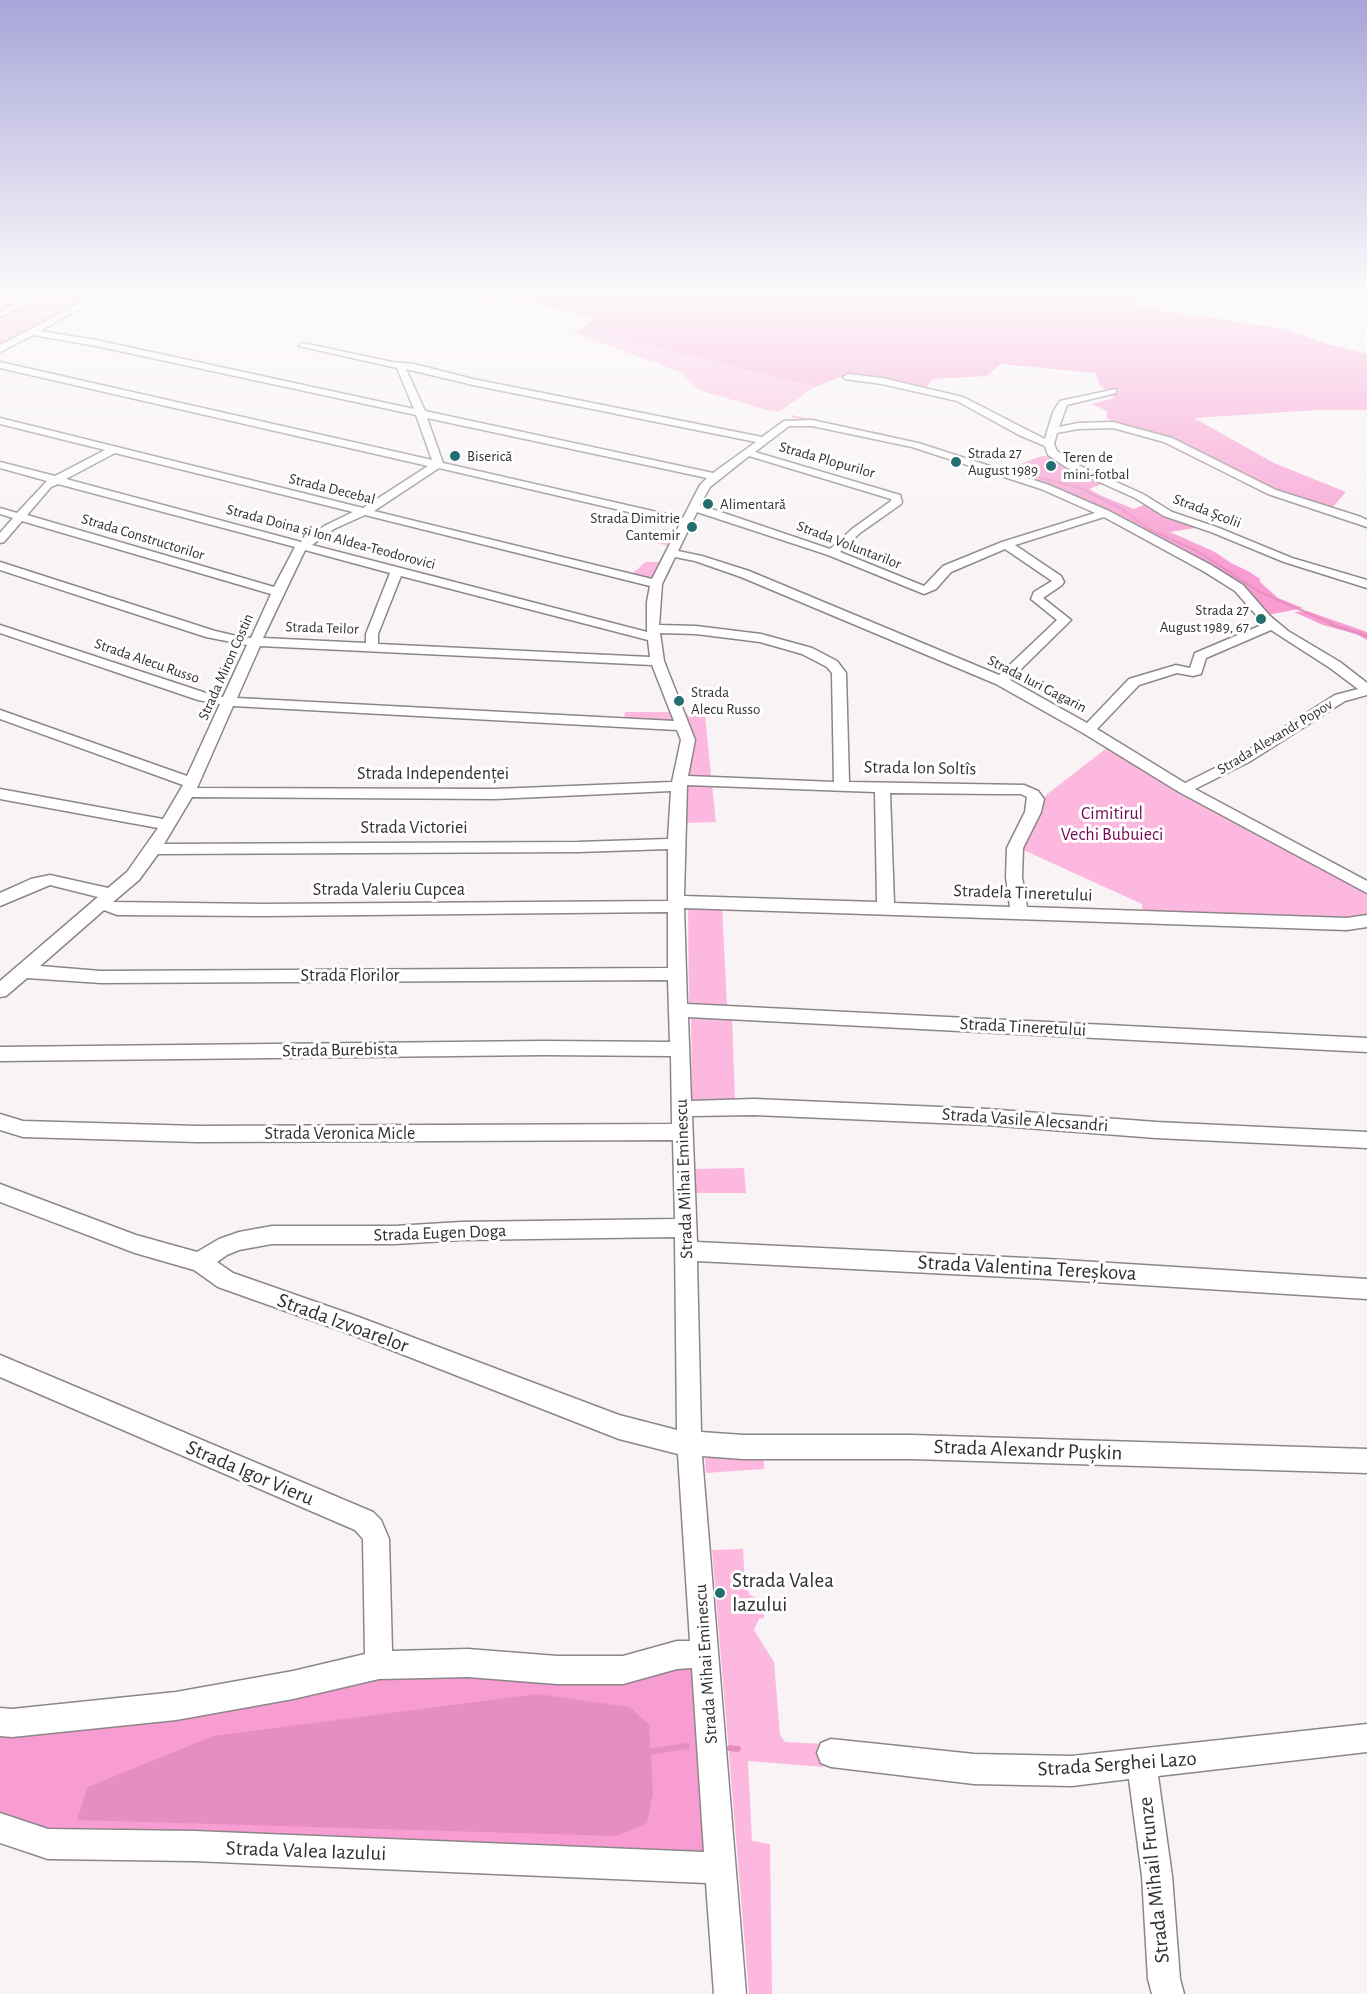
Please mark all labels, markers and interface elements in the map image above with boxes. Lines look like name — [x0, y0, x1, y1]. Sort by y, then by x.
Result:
street label: Strada Plopurilor — [777, 438, 877, 482]
place label: Strada 27 August 1989 — [968, 444, 1038, 479]
place label: Biserică — [467, 447, 512, 465]
place label: Teren de mini-fotbal — [1063, 448, 1129, 483]
marker: Biserică — [448, 449, 462, 463]
marker: Strada 27 August 1989 — [949, 455, 963, 469]
marker: Teren de mini-fotbal — [1044, 459, 1058, 473]
street label: Strada Decebal — [287, 470, 377, 508]
street label: Strada Școlii — [1170, 490, 1244, 532]
place label: Alimentară — [720, 495, 786, 513]
marker: Alimentară — [701, 497, 715, 511]
street label: Strada Doina și Ion Aldea-Teodorovici — [224, 500, 438, 574]
place label: Strada Dimitrie Cantemir — [590, 509, 680, 544]
street label: Strada Constructorilor — [79, 510, 207, 564]
street label: Strada Voluntarilor — [794, 517, 904, 573]
marker: Strada Dimitrie Cantemir — [685, 520, 699, 534]
place label: Strada 27 August 1989, 67 — [1160, 601, 1249, 636]
street label: Strada Miron Costin — [194, 611, 258, 723]
marker: Strada 27 August 1989, 67 — [1254, 612, 1268, 626]
street label: Strada Teilor — [285, 618, 359, 638]
street label: Strada Alecu Russo — [92, 635, 202, 687]
street label: Strada Iuri Gagarin — [984, 651, 1090, 717]
place label: Strada Alecu Russo — [691, 683, 760, 718]
marker: Strada Alecu Russo — [672, 694, 686, 708]
street label: Strada Alexandr Popov — [1214, 695, 1336, 779]
street label: Strada Ion Soltîs — [864, 756, 976, 780]
street label: Strada Independenței — [357, 763, 509, 785]
park label: Cimitirul Vechi Bubuieci — [1061, 803, 1163, 846]
street label: Strada Victoriei — [360, 817, 468, 839]
street label: Strada Valeriu Cupcea — [313, 879, 465, 901]
street label: Stradela Tineretului — [953, 880, 1093, 906]
street label: Strada Florilor — [301, 965, 399, 987]
street label: Strada Tineretului — [959, 1013, 1087, 1041]
street label: Strada Burebista — [282, 1038, 398, 1062]
street label: Strada Mihai Eminescu — [670, 1099, 698, 1259]
street label: Strada Vasile Alecsandri — [941, 1103, 1109, 1137]
street label: Strada Veronica Micle — [265, 1123, 415, 1145]
street label: Strada Eugen Doga — [373, 1220, 507, 1246]
street label: Strada Valentina Tereșkova — [917, 1250, 1137, 1286]
street label: Strada Izvoarelor — [274, 1288, 412, 1358]
street label: Strada Alexandr Pușkin — [933, 1434, 1123, 1466]
street label: Strada Igor Vieru — [182, 1435, 318, 1511]
place label: Strada Valea Iazului — [732, 1568, 834, 1618]
street label: Strada Mihai Eminescu — [690, 1583, 722, 1745]
marker: Strada Valea Iazului — [713, 1586, 727, 1600]
street label: Strada Serghei Lazo — [1037, 1746, 1197, 1782]
street label: Strada Mihail Frunze — [1133, 1795, 1175, 1965]
street label: Strada Valea Iazului — [225, 1836, 387, 1866]

